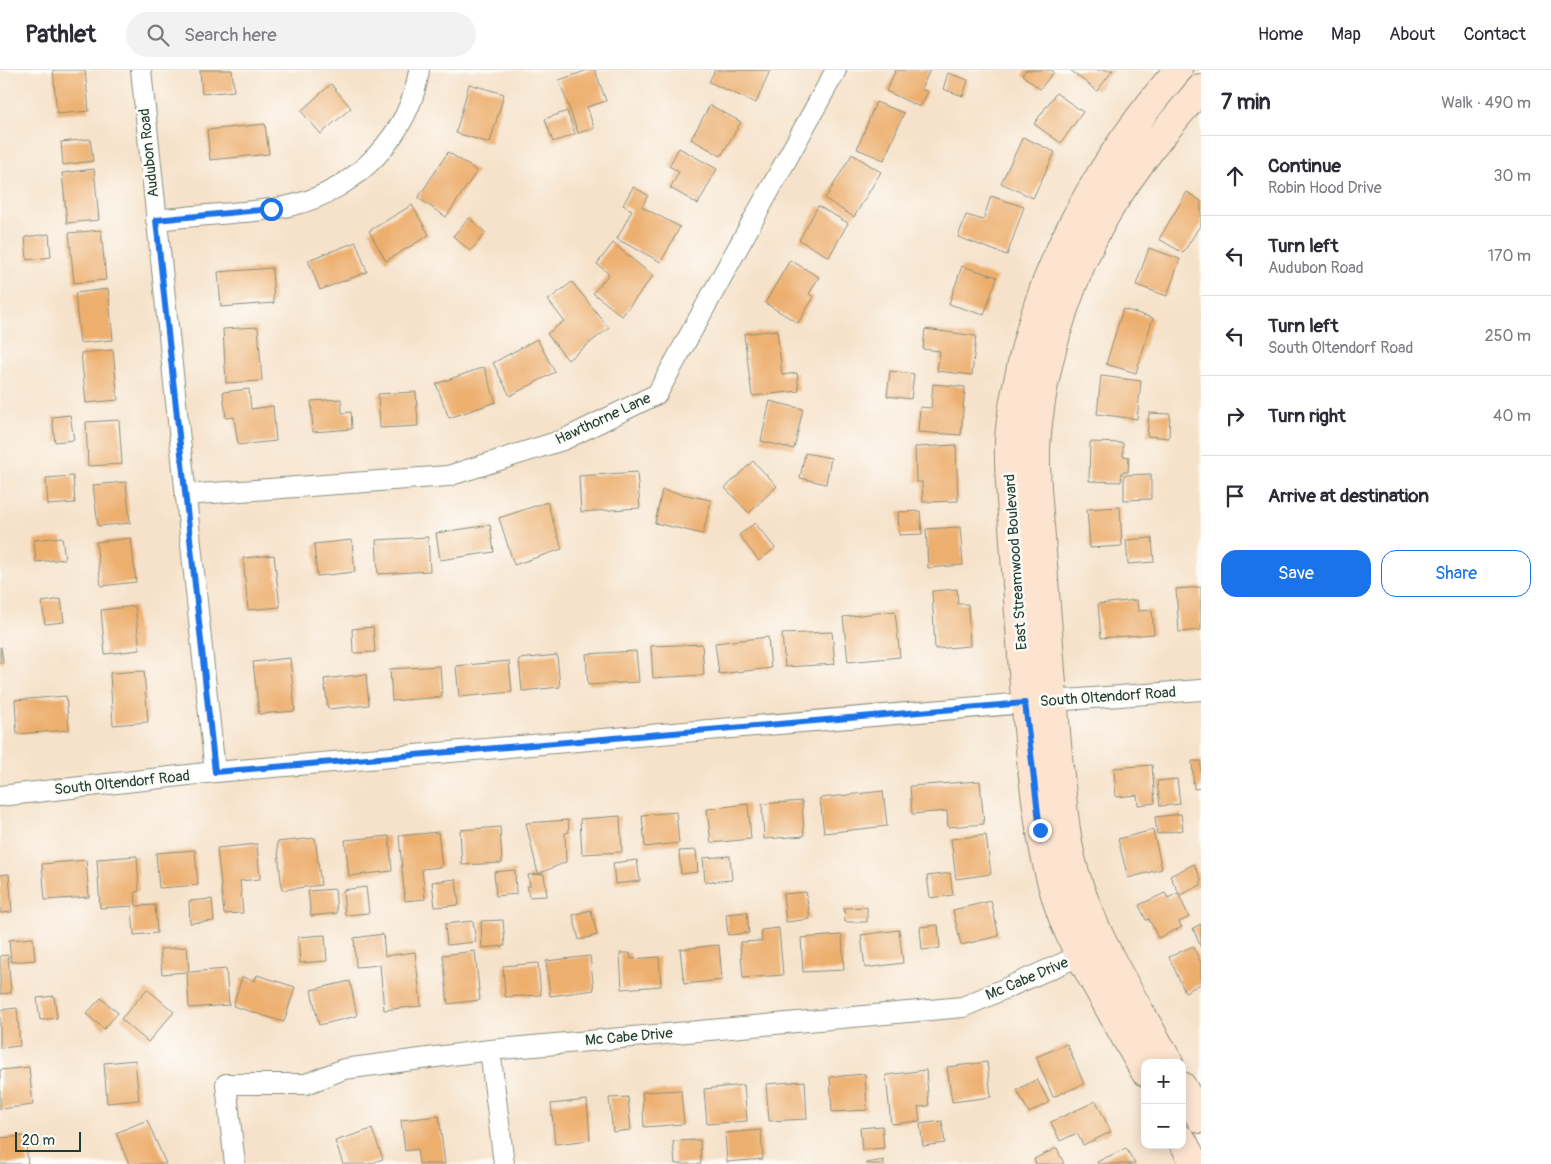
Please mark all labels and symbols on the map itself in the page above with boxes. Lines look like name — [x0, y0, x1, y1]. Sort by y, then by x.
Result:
street label: Audubon Road — [135, 107, 163, 199]
route start — [260, 198, 283, 221]
street label: Hawthorne Lane — [552, 388, 654, 449]
street label: East Streamwood Boulevard — [1000, 473, 1032, 651]
street label: South Oltendorf Road — [1039, 683, 1177, 711]
street label: South Oltendorf Road — [53, 766, 191, 800]
route end — [1029, 819, 1052, 842]
street label: Mc Cabe Drive — [983, 953, 1072, 1005]
street label: Mc Cabe Drive — [584, 1024, 674, 1050]
scale bar — [15, 1129, 81, 1152]

